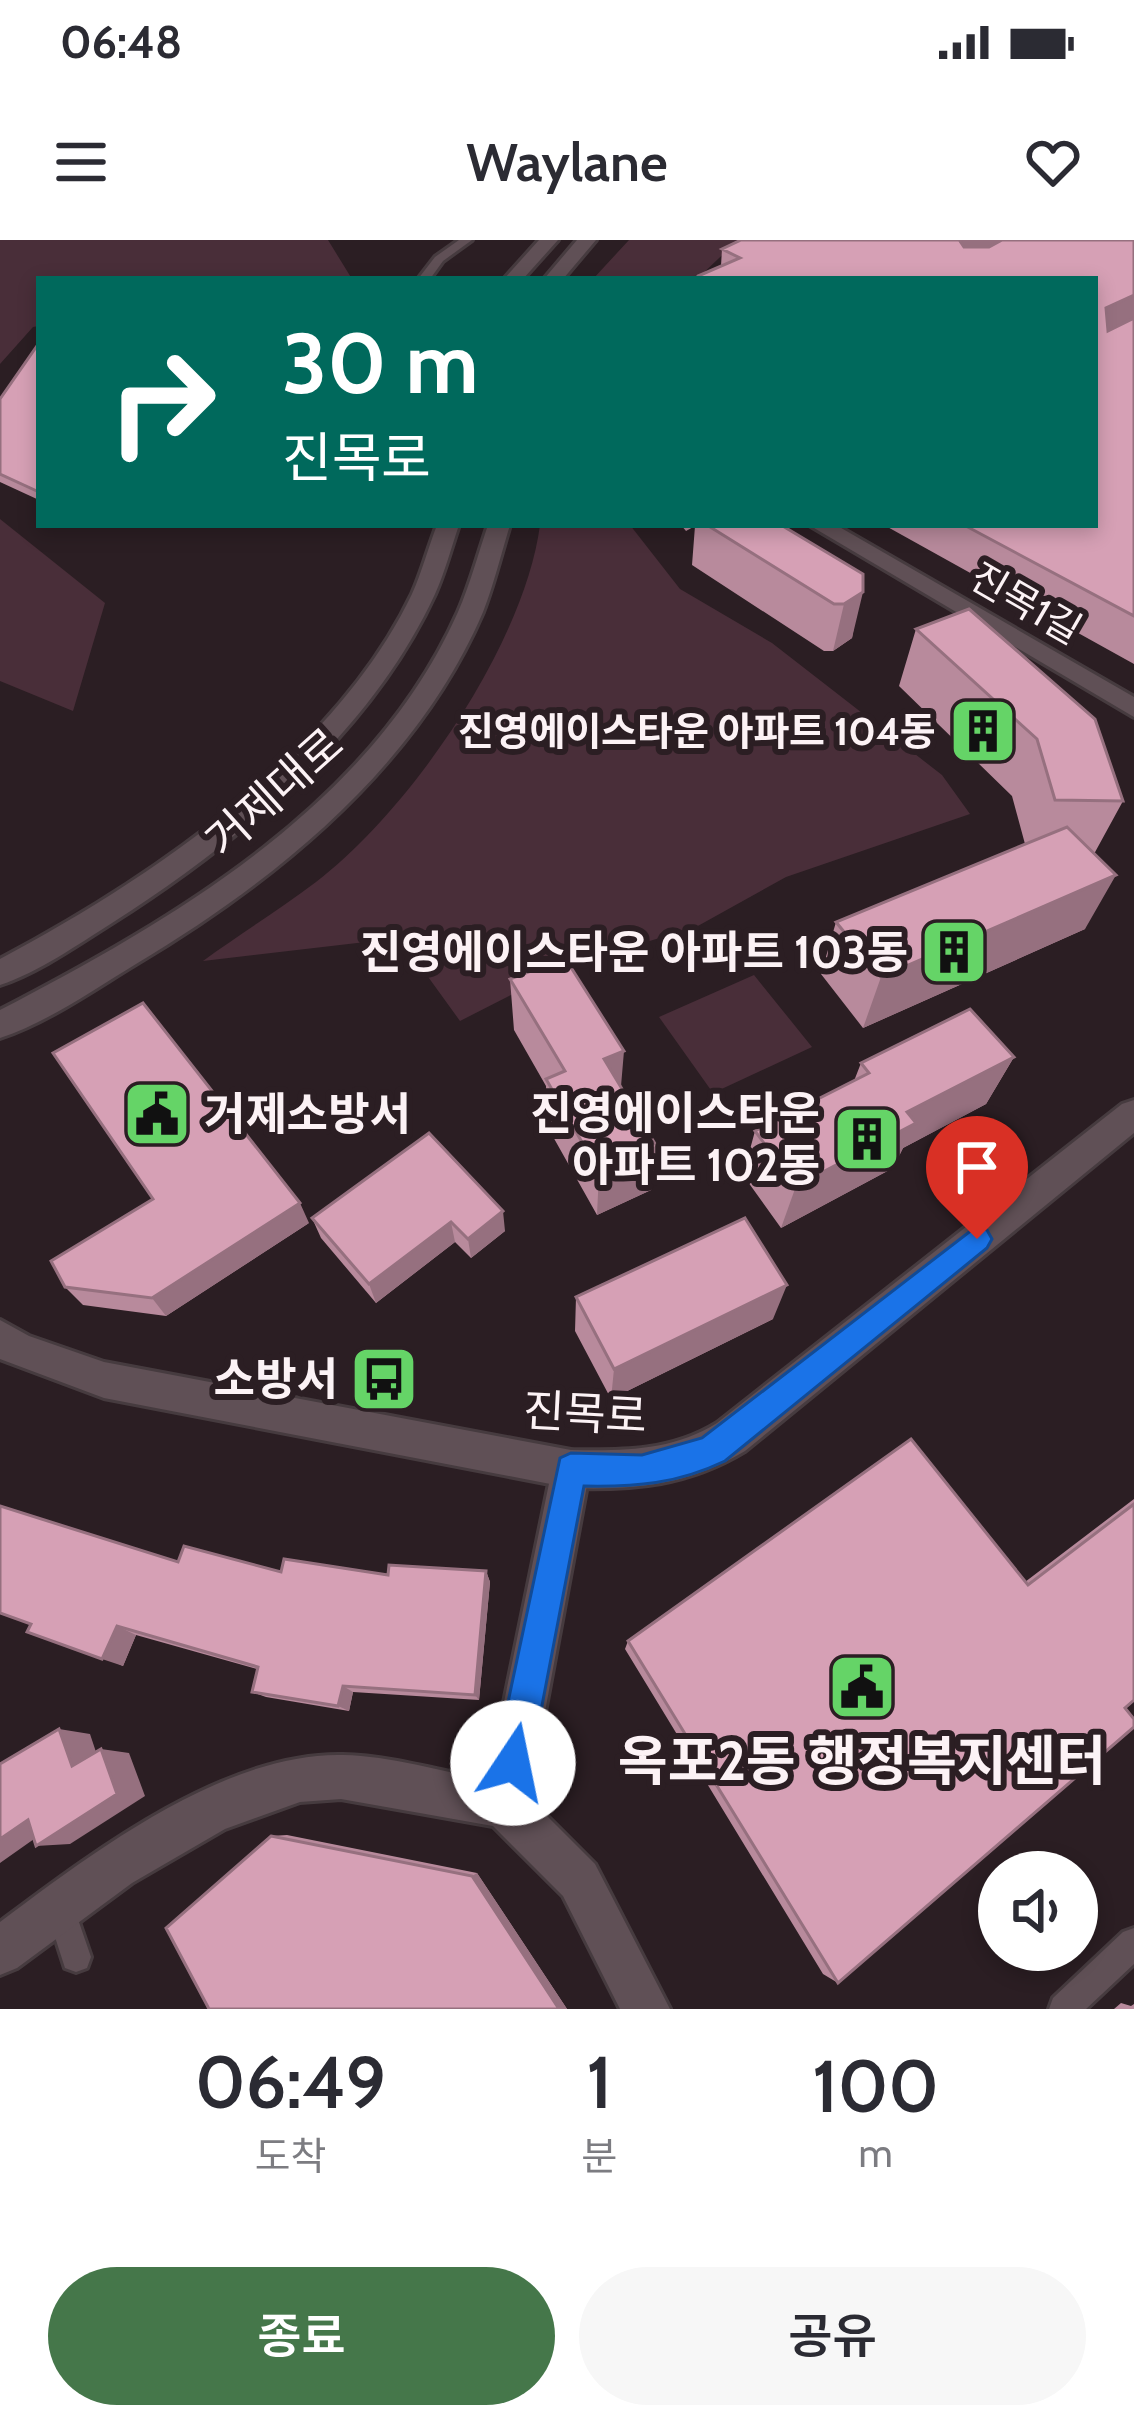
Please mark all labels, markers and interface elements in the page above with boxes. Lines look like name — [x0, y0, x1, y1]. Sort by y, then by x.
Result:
text: 06:48 — [60, 15, 182, 69]
icon: menu — [48, 129, 114, 195]
text: Waylane — [466, 129, 668, 195]
icon: heart — [1020, 129, 1086, 195]
text: 30 m — [282, 312, 478, 414]
icon: right — [84, 324, 240, 480]
text: 진목로 — [282, 425, 431, 491]
street label: 진목1길 — [962, 552, 1090, 654]
building icon: 진영에이스타운 아파트 104동 — [948, 696, 1018, 766]
place label: 진영에이스타운 아파트 104동 — [458, 707, 936, 755]
street label: 거제대로 — [194, 717, 354, 867]
building icon: 진영에이스타운 아파트 103동 — [919, 917, 989, 987]
place label: 진영에이스타운 아파트 103동 — [360, 925, 908, 979]
public building icon: 거제소방서 — [122, 1079, 192, 1149]
place label: 진영에이스타운 아파트 102동 — [530, 1086, 820, 1192]
place label: 거제소방서 — [204, 1087, 411, 1141]
building icon: 진영에이스타운 아파트 102동 — [832, 1104, 902, 1174]
pin — [926, 1116, 1028, 1239]
icon: arrive — [944, 1134, 1010, 1200]
bus stop icon: 소방서 — [349, 1344, 419, 1414]
place label: 소방서 — [214, 1352, 338, 1406]
street label: 진목로 — [522, 1383, 648, 1443]
public building icon: 옥포2동 행정복지센터 — [827, 1652, 897, 1722]
position arrow — [450, 1700, 576, 1826]
place label: 옥포2동 행정복지센터 — [618, 1728, 1106, 1794]
map controls — [978, 1851, 1098, 1971]
button: sound — [978, 1851, 1098, 1971]
text: 06:49 — [195, 2039, 386, 2126]
text: 1 — [586, 2039, 612, 2126]
text: 100 — [812, 2043, 939, 2130]
text: m — [858, 2129, 893, 2177]
text: 도착 — [255, 2132, 326, 2180]
text: 분 — [581, 2132, 617, 2180]
button: 종료 — [48, 2267, 555, 2405]
button: 공유 — [579, 2267, 1086, 2405]

